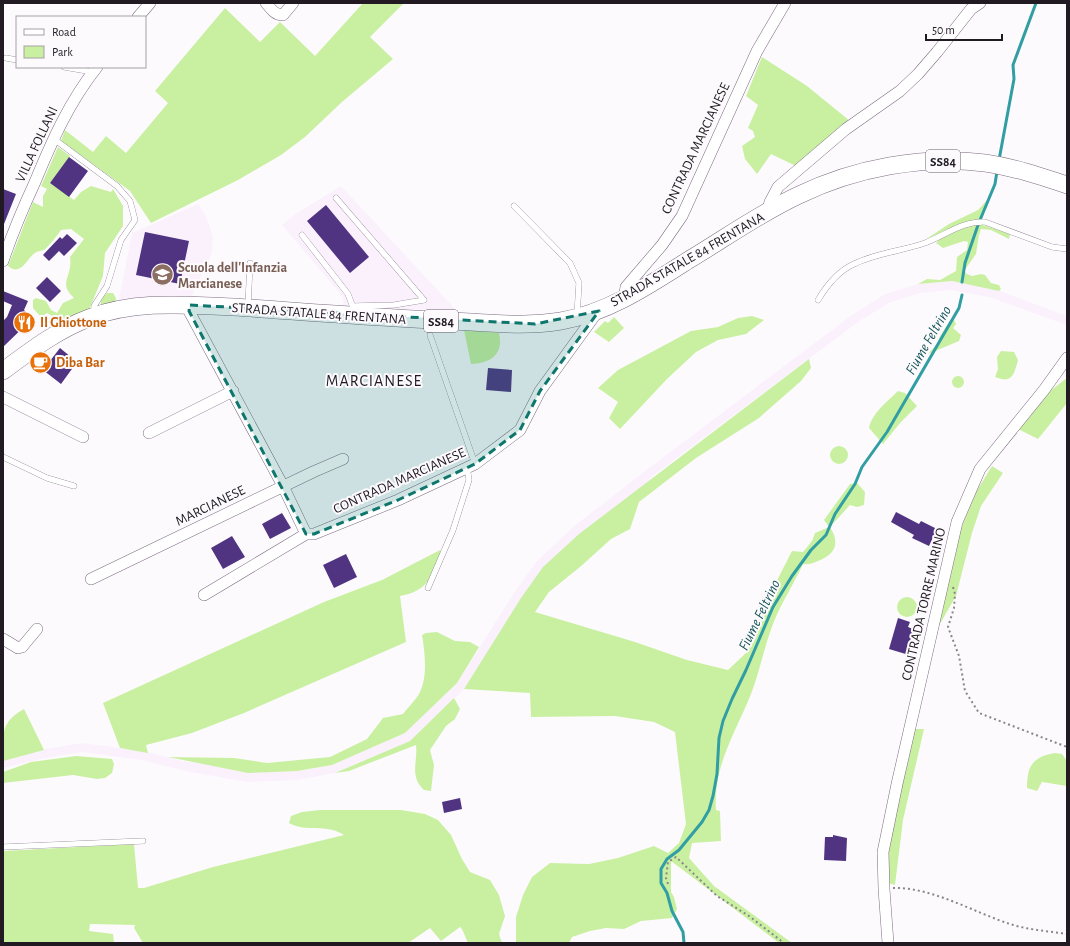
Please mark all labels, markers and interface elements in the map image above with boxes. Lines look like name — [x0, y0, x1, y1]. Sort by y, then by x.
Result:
legend — [16, 16, 146, 68]
scale bar — [926, 16, 1002, 42]
text: 50 m — [932, 24, 955, 36]
text: Road — [52, 26, 76, 38]
text: Park — [52, 46, 73, 58]
street label: CONTRADA MARCIANESE — [659, 80, 733, 216]
street label: VILLA FOLLANI — [13, 104, 61, 184]
road number: SS84 — [926, 150, 960, 172]
street label: STRADA STATALE 84 FRENTANA — [608, 210, 767, 310]
place label: Scuola dell'Infanzia Marcianese — [178, 261, 287, 291]
school or university icon: Scuola dell'Infanzia Marcianese — [150, 262, 176, 288]
street label: STRADA STATALE 84 FRENTANA — [231, 301, 407, 327]
water label: Fiume Feltrino — [903, 303, 954, 377]
restaurant icon: Il Ghiottone — [11, 309, 37, 335]
road number: SS84 — [424, 310, 458, 332]
place label: Il Ghiottone — [40, 316, 107, 330]
cafe icon: Diba Bar — [28, 349, 54, 375]
place label: Diba Bar — [56, 356, 105, 370]
district label: MARCIANESE — [326, 373, 422, 389]
street label: CONTRADA MARCIANESE — [331, 445, 468, 516]
street label: MARCIANESE — [173, 483, 248, 529]
street label: CONTRADA TORRE MARINO — [900, 526, 948, 682]
water label: Fiume Feltrino — [736, 578, 783, 653]

